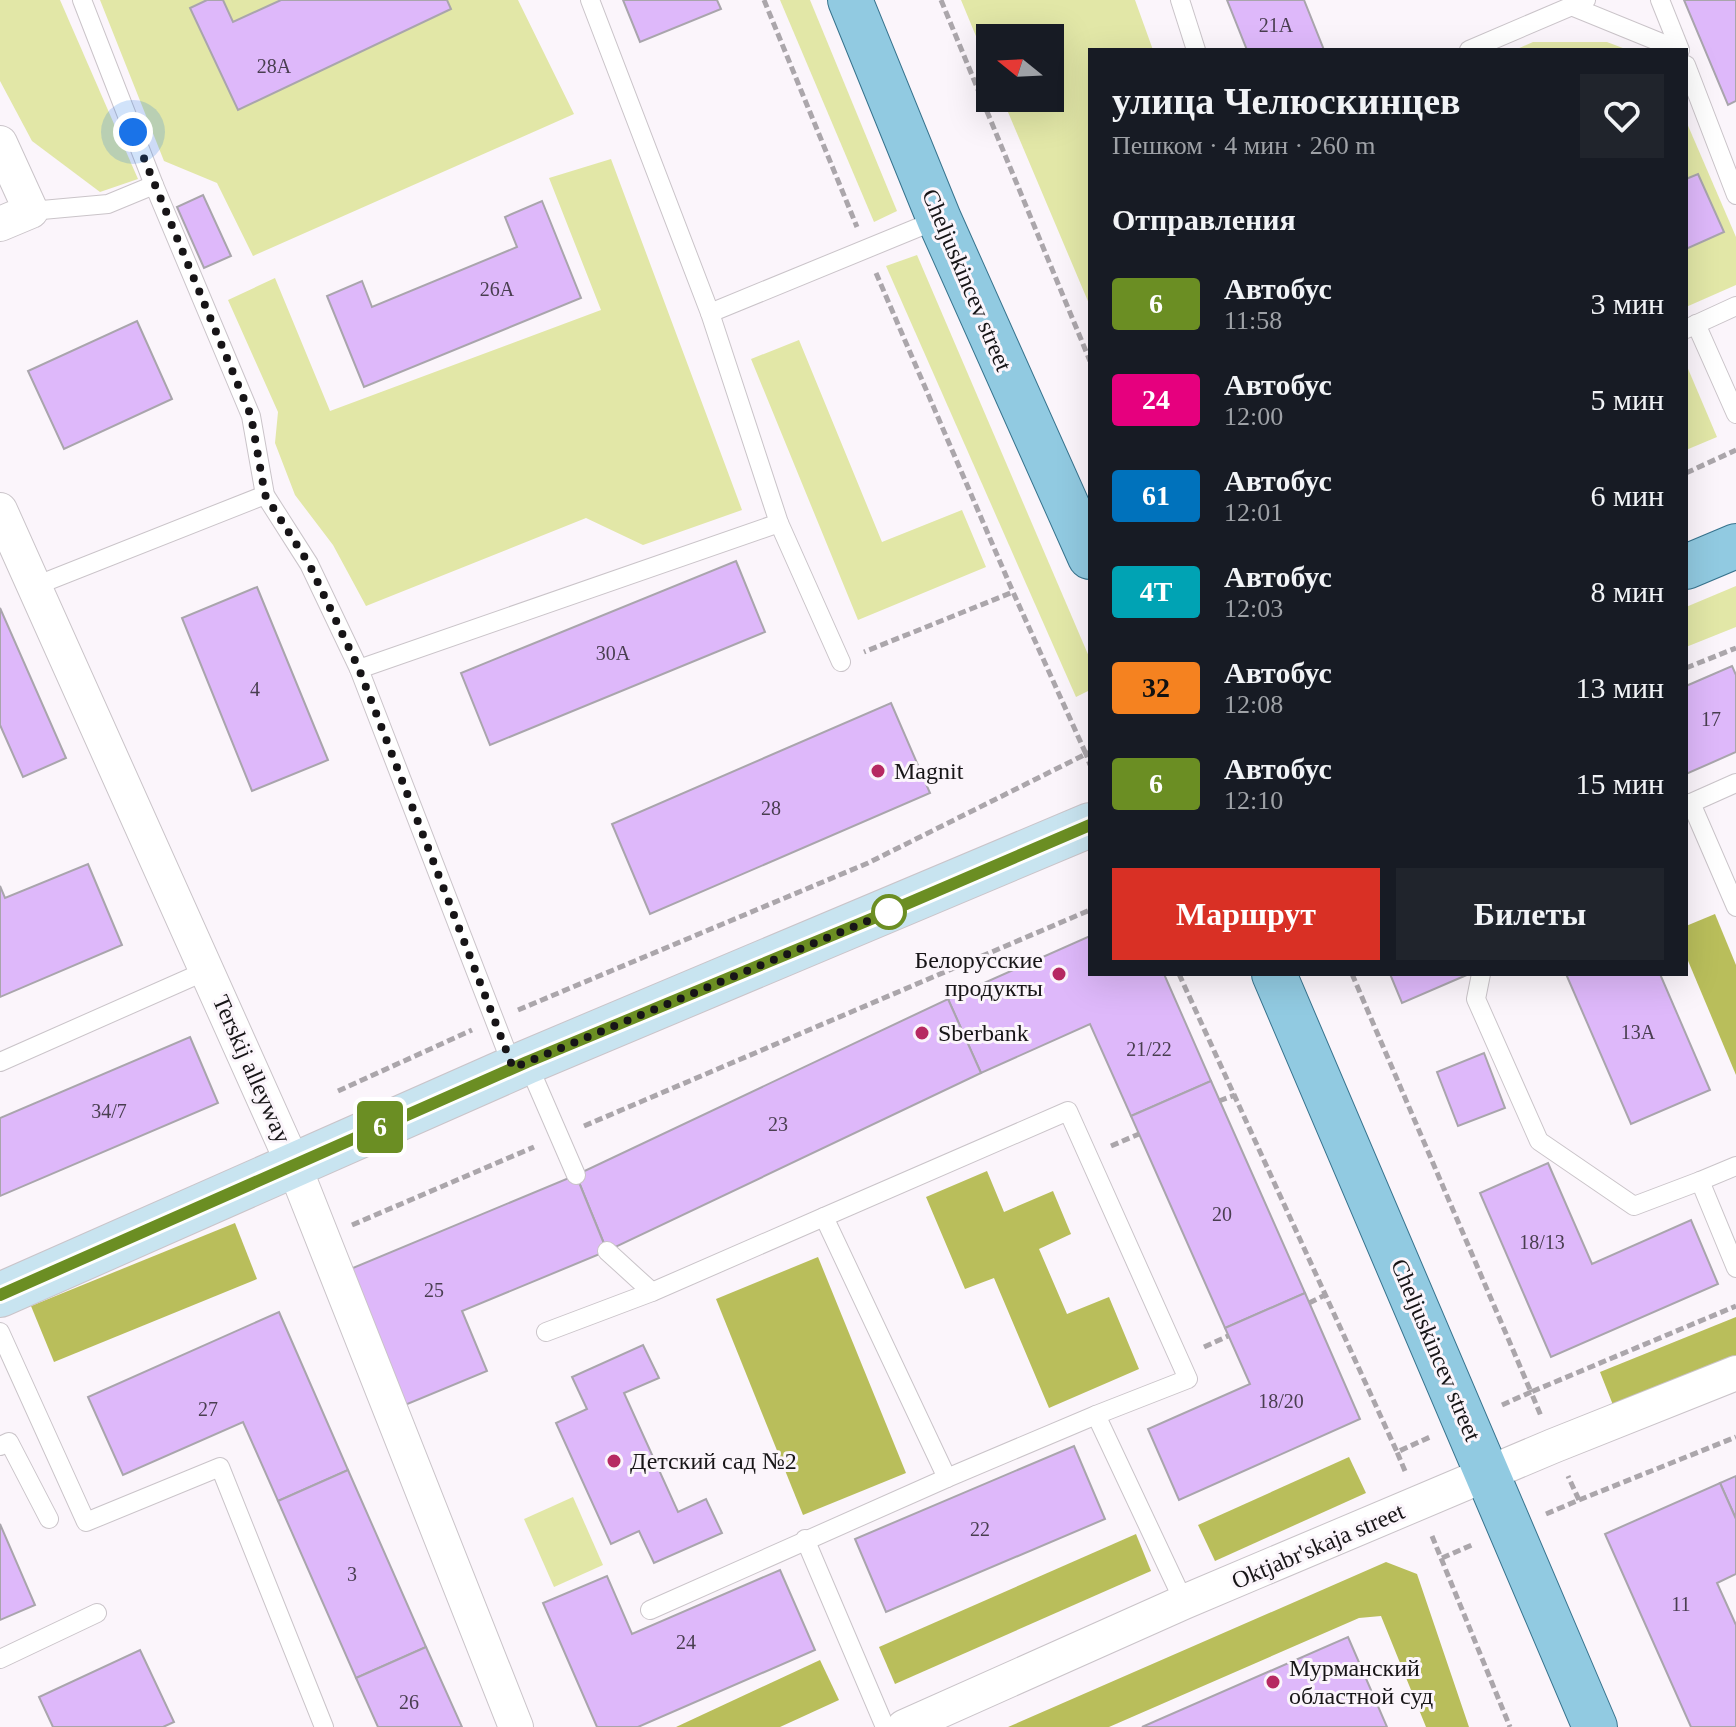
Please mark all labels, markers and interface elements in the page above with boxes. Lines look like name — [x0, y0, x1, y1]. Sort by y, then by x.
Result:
house number: 21А — [1259, 14, 1294, 36]
north arrow — [976, 24, 1064, 112]
map controls — [976, 24, 1064, 112]
house number: 28А — [257, 55, 292, 77]
button: heart — [1580, 74, 1664, 158]
text: улица Челюскинцев — [1112, 80, 1461, 122]
your location — [113, 112, 153, 152]
text: Пешком · 4 мин · 260 m — [1112, 131, 1375, 160]
street label: Cheljuskincev street — [917, 185, 1017, 375]
text: Отправления — [1112, 203, 1296, 236]
text: Автобус — [1224, 272, 1332, 305]
house number: 26А — [480, 278, 515, 300]
text: 3 мин — [1590, 287, 1664, 320]
text: 6 — [1149, 288, 1163, 319]
text: 11:58 — [1224, 306, 1282, 335]
text: Автобус — [1224, 368, 1332, 401]
text: 5 мин — [1590, 383, 1664, 416]
text: 24 — [1142, 384, 1170, 415]
text: 12:00 — [1224, 402, 1283, 431]
text: Автобус — [1224, 464, 1332, 497]
text: 6 мин — [1590, 479, 1664, 512]
text: 61 — [1142, 480, 1170, 511]
text: 12:01 — [1224, 498, 1283, 527]
text: Автобус — [1224, 560, 1332, 593]
text: 8 мин — [1590, 575, 1664, 608]
text: 4Т — [1140, 576, 1172, 607]
text: 12:03 — [1224, 594, 1283, 623]
house number: 30А — [596, 642, 631, 664]
text: Автобус — [1224, 656, 1332, 689]
text: 13 мин — [1575, 671, 1664, 704]
text: 32 — [1142, 672, 1170, 703]
house number: 4 — [250, 678, 260, 700]
text: 12:08 — [1224, 690, 1283, 719]
house number: 17 — [1701, 708, 1721, 730]
text: Автобус — [1224, 752, 1332, 785]
place label: Magnit — [894, 758, 964, 784]
marker: Magnit — [869, 762, 887, 780]
text: 15 мин — [1575, 767, 1664, 800]
text: 6 — [1149, 768, 1163, 799]
text: 12:10 — [1224, 786, 1283, 815]
house number: 28 — [761, 797, 781, 819]
button: Маршрут — [1112, 868, 1380, 960]
button: Билеты — [1396, 868, 1664, 960]
unlabelled marker — [872, 895, 906, 929]
place label: Белорусские продукты — [914, 947, 1043, 1001]
marker: Белорусские продукты — [1050, 965, 1068, 983]
street label: Terskij alleyway — [208, 991, 296, 1147]
place label: Sberbank — [938, 1020, 1029, 1046]
house number: 13А — [1621, 1021, 1656, 1043]
marker: Sberbank — [913, 1024, 931, 1042]
house number: 21/22 — [1126, 1038, 1172, 1060]
house number: 34/7 — [91, 1100, 127, 1122]
line badge: 6 — [354, 1101, 406, 1153]
text: 6 — [373, 1111, 387, 1142]
house number: 23 — [768, 1113, 788, 1135]
house number: 20 — [1212, 1203, 1232, 1225]
house number: 18/13 — [1519, 1231, 1565, 1253]
street label: Cheljuskincev street — [1386, 1255, 1486, 1445]
house number: 25 — [424, 1279, 444, 1301]
house number: 18/20 — [1258, 1390, 1304, 1412]
house number: 27 — [198, 1398, 218, 1420]
place label: Детский сад №2 — [630, 1448, 797, 1474]
marker: Детский сад №2 — [605, 1452, 623, 1470]
street label: Oktjabr'skaja street — [1228, 1498, 1408, 1594]
house number: 22 — [970, 1518, 990, 1540]
house number: 3 — [347, 1563, 357, 1585]
house number: 11 — [1671, 1593, 1691, 1615]
house number: 24 — [676, 1631, 696, 1653]
place label: Мурманский областной суд — [1289, 1655, 1433, 1709]
marker: Мурманский областной суд — [1264, 1673, 1282, 1691]
house number: 26 — [399, 1691, 419, 1713]

